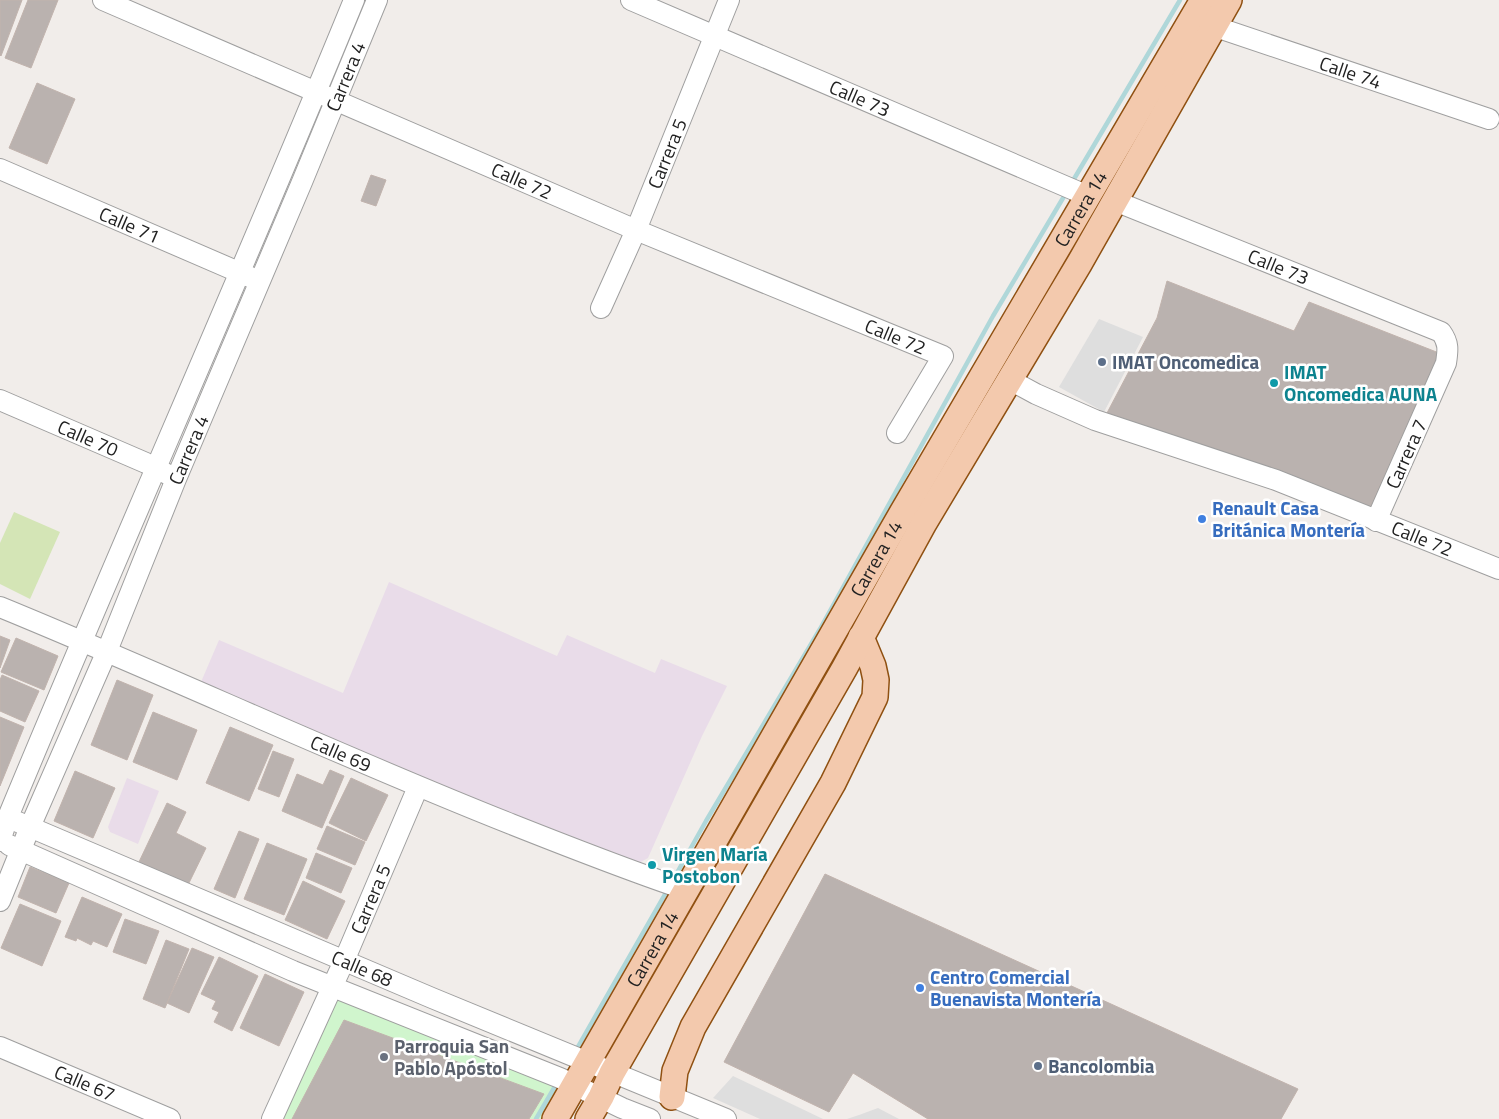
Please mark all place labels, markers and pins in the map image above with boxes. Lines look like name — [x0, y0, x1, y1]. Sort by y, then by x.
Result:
place label: IMAT Oncomedica — [1112, 347, 1259, 376]
marker: IMAT Oncomedica — [1096, 356, 1108, 368]
place label: IMAT Oncomedica AUNA — [1284, 357, 1438, 408]
marker: IMAT Oncomedica AUNA — [1268, 377, 1280, 389]
place label: Renault Casa Británica Montería — [1212, 493, 1365, 544]
marker: Renault Casa Británica Montería — [1196, 513, 1208, 525]
place label: Virgen María Postobon — [662, 839, 768, 890]
marker: Virgen María Postobon — [646, 859, 658, 871]
place label: Centro Comercial Buenavista Montería — [930, 962, 1101, 1013]
marker: Centro Comercial Buenavista Montería — [914, 982, 926, 994]
place label: Parroquia San Pablo Apóstol — [394, 1031, 509, 1082]
marker: Parroquia San Pablo Apóstol — [378, 1051, 390, 1063]
place label: Bancolombia — [1048, 1051, 1155, 1080]
marker: Bancolombia — [1032, 1060, 1044, 1072]

